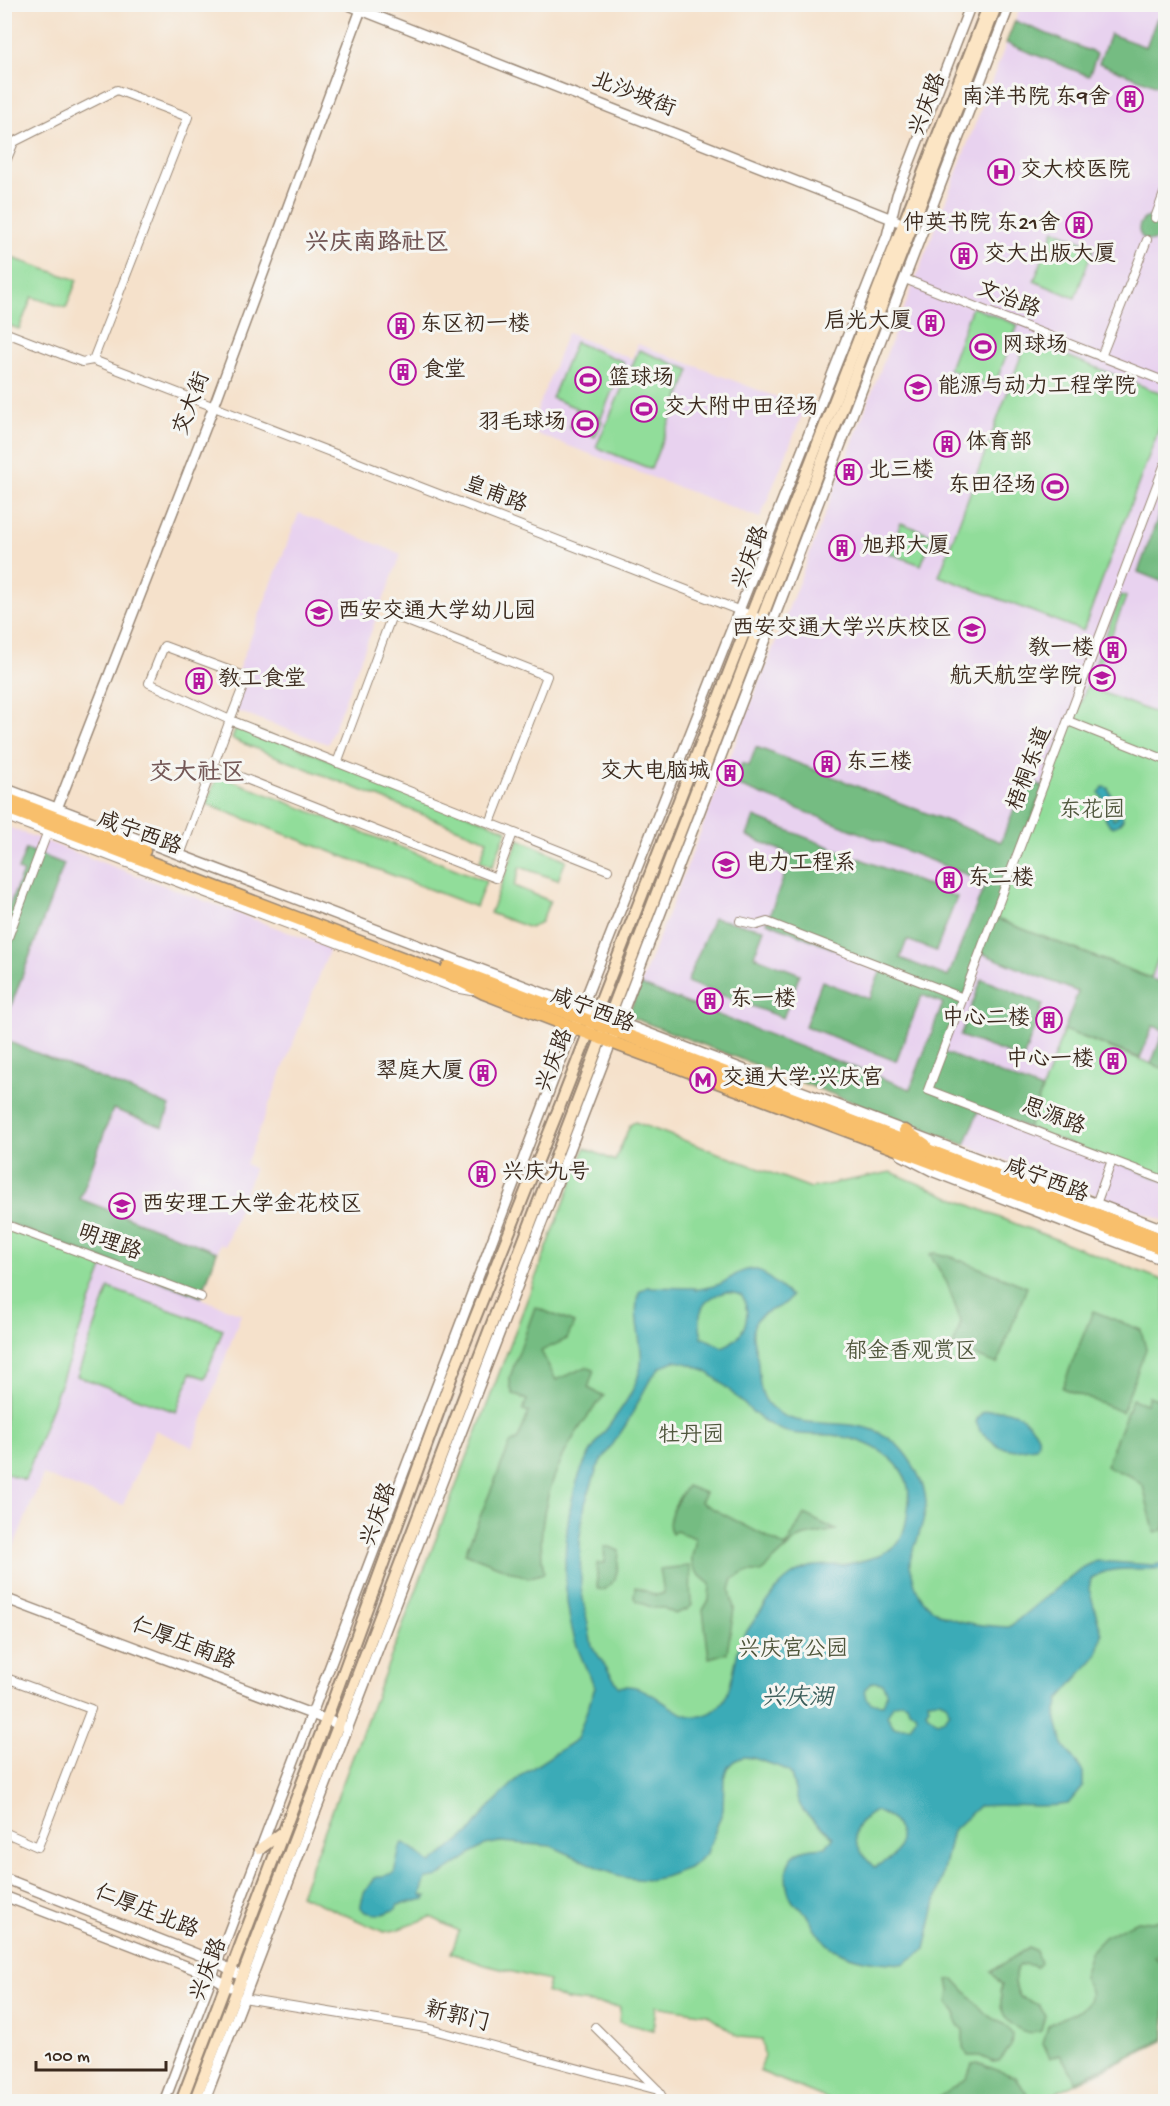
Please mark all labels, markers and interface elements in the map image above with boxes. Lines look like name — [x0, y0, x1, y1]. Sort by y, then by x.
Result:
street label: 北沙坡街 — [587, 67, 679, 124]
street label: 兴庆路 — [903, 69, 953, 140]
place label: 南洋书院 东9舍 — [962, 84, 1110, 112]
building icon: 南洋书院 东9舍 — [1115, 84, 1145, 114]
hospital icon: 交大校医院 — [986, 157, 1016, 187]
place label: 交大校医院 — [1020, 158, 1130, 185]
place label: 仲英书院 东21舍 — [903, 210, 1060, 238]
building icon: 仲英书院 东21舍 — [1064, 210, 1094, 240]
district label: 兴庆南路社区 — [305, 228, 449, 259]
building icon: 交大出版大厦 — [949, 241, 979, 271]
place label: 交大出版大厦 — [984, 242, 1116, 269]
street label: 文治路 — [973, 275, 1044, 325]
building icon: 启光大厦 — [916, 308, 946, 338]
place label: 启光大厦 — [824, 309, 912, 336]
building icon: 东区初一楼 — [386, 311, 416, 341]
place label: 东区初一楼 — [420, 312, 530, 339]
sports icon: 网球场 — [968, 332, 998, 362]
place label: 网球场 — [1002, 333, 1068, 360]
building icon: 食堂 — [388, 357, 418, 387]
place label: 食堂 — [422, 357, 466, 385]
sports icon: 篮球场 — [573, 365, 603, 395]
place label: 篮球场 — [608, 365, 674, 393]
street label: 交大街 — [168, 368, 217, 439]
school or university icon: 能源与动力工程学院 — [903, 373, 933, 403]
place label: 能源与动力工程学院 — [938, 373, 1136, 401]
sports icon: 交大附中田径场 — [629, 394, 659, 424]
place label: 交大附中田径场 — [664, 394, 818, 422]
sports icon: 羽毛球场 — [570, 409, 600, 439]
place label: 羽毛球场 — [478, 410, 566, 437]
building icon: 体育部 — [932, 429, 962, 459]
place label: 体育部 — [966, 430, 1032, 457]
building icon: 北三楼 — [834, 457, 864, 487]
place label: 北三楼 — [868, 458, 934, 485]
street label: 皇甫路 — [460, 470, 531, 520]
sports icon: 东田径场 — [1040, 472, 1070, 502]
place label: 东田径场 — [948, 473, 1036, 500]
street label: 兴庆路 — [726, 522, 776, 593]
building icon: 旭邦大厦 — [827, 533, 857, 563]
place label: 旭邦大厦 — [862, 534, 950, 561]
school or university icon: 西安交通大学幼儿园 — [304, 598, 334, 628]
place label: 西安交通大学幼儿园 — [338, 599, 536, 626]
school or university icon: 西安交通大学兴庆校区 — [957, 615, 987, 645]
place label: 西安交通大学兴庆校区 — [732, 616, 952, 643]
building icon: 教一楼 — [1098, 635, 1128, 665]
place label: 教一楼 — [1028, 636, 1094, 663]
school or university icon: 航天航空学院 — [1087, 663, 1117, 693]
place label: 航天航空学院 — [950, 664, 1082, 691]
building icon: 教工食堂 — [184, 666, 214, 696]
place label: 教工食堂 — [218, 666, 306, 694]
street label: 梧桐东道 — [1002, 723, 1059, 815]
building icon: 东三楼 — [812, 749, 842, 779]
place label: 东三楼 — [846, 750, 912, 777]
building icon: 交大电脑城 — [715, 758, 745, 788]
district label: 交大社区 — [149, 759, 245, 789]
place label: 交大电脑城 — [600, 759, 710, 786]
park label: 东花园 — [1059, 798, 1125, 825]
street label: 咸宁西路 — [93, 806, 185, 862]
school or university icon: 电力工程系 — [711, 850, 741, 880]
place label: 电力工程系 — [746, 851, 856, 878]
building icon: 东二楼 — [934, 865, 964, 895]
place label: 东二楼 — [968, 866, 1034, 893]
street label: 咸宁西路 — [546, 982, 638, 1040]
building icon: 东一楼 — [695, 986, 725, 1016]
place label: 东一楼 — [730, 987, 796, 1014]
place label: 中心二楼 — [942, 1005, 1030, 1033]
building icon: 中心二楼 — [1034, 1005, 1064, 1035]
street label: 兴庆路 — [530, 1025, 580, 1096]
place label: 中心一楼 — [1006, 1046, 1094, 1074]
building icon: 中心一楼 — [1098, 1046, 1128, 1076]
place label: 翠庭大厦 — [376, 1058, 464, 1086]
building icon: 翠庭大厦 — [468, 1058, 498, 1088]
metro station icon: 交通大学·兴庆宫 — [688, 1065, 718, 1095]
place label: 交通大学·兴庆宫 — [722, 1065, 883, 1093]
street label: 思源路 — [1018, 1092, 1089, 1142]
street label: 咸宁西路 — [1000, 1152, 1092, 1210]
building icon: 兴庆九号 — [467, 1159, 497, 1189]
place label: 兴庆九号 — [502, 1160, 590, 1187]
school or university icon: 西安理工大学金花校区 — [107, 1191, 137, 1221]
place label: 西安理工大学金花校区 — [142, 1191, 362, 1219]
street label: 明理路 — [74, 1219, 145, 1268]
park label: 郁金香观赏区 — [845, 1338, 977, 1366]
park label: 牡丹园 — [658, 1423, 724, 1450]
street label: 兴庆路 — [355, 1479, 404, 1550]
street label: 仁厚庄南路 — [127, 1611, 240, 1677]
park label: 兴庆宫公园 — [738, 1636, 848, 1664]
water label: 兴庆湖 — [761, 1684, 836, 1714]
street label: 仁厚庄北路 — [90, 1878, 203, 1946]
street label: 兴庆路 — [184, 1934, 234, 2005]
street label: 新郭门 — [422, 1996, 492, 2039]
scale bar — [36, 2034, 166, 2072]
text: 100 m — [44, 2047, 90, 2068]

